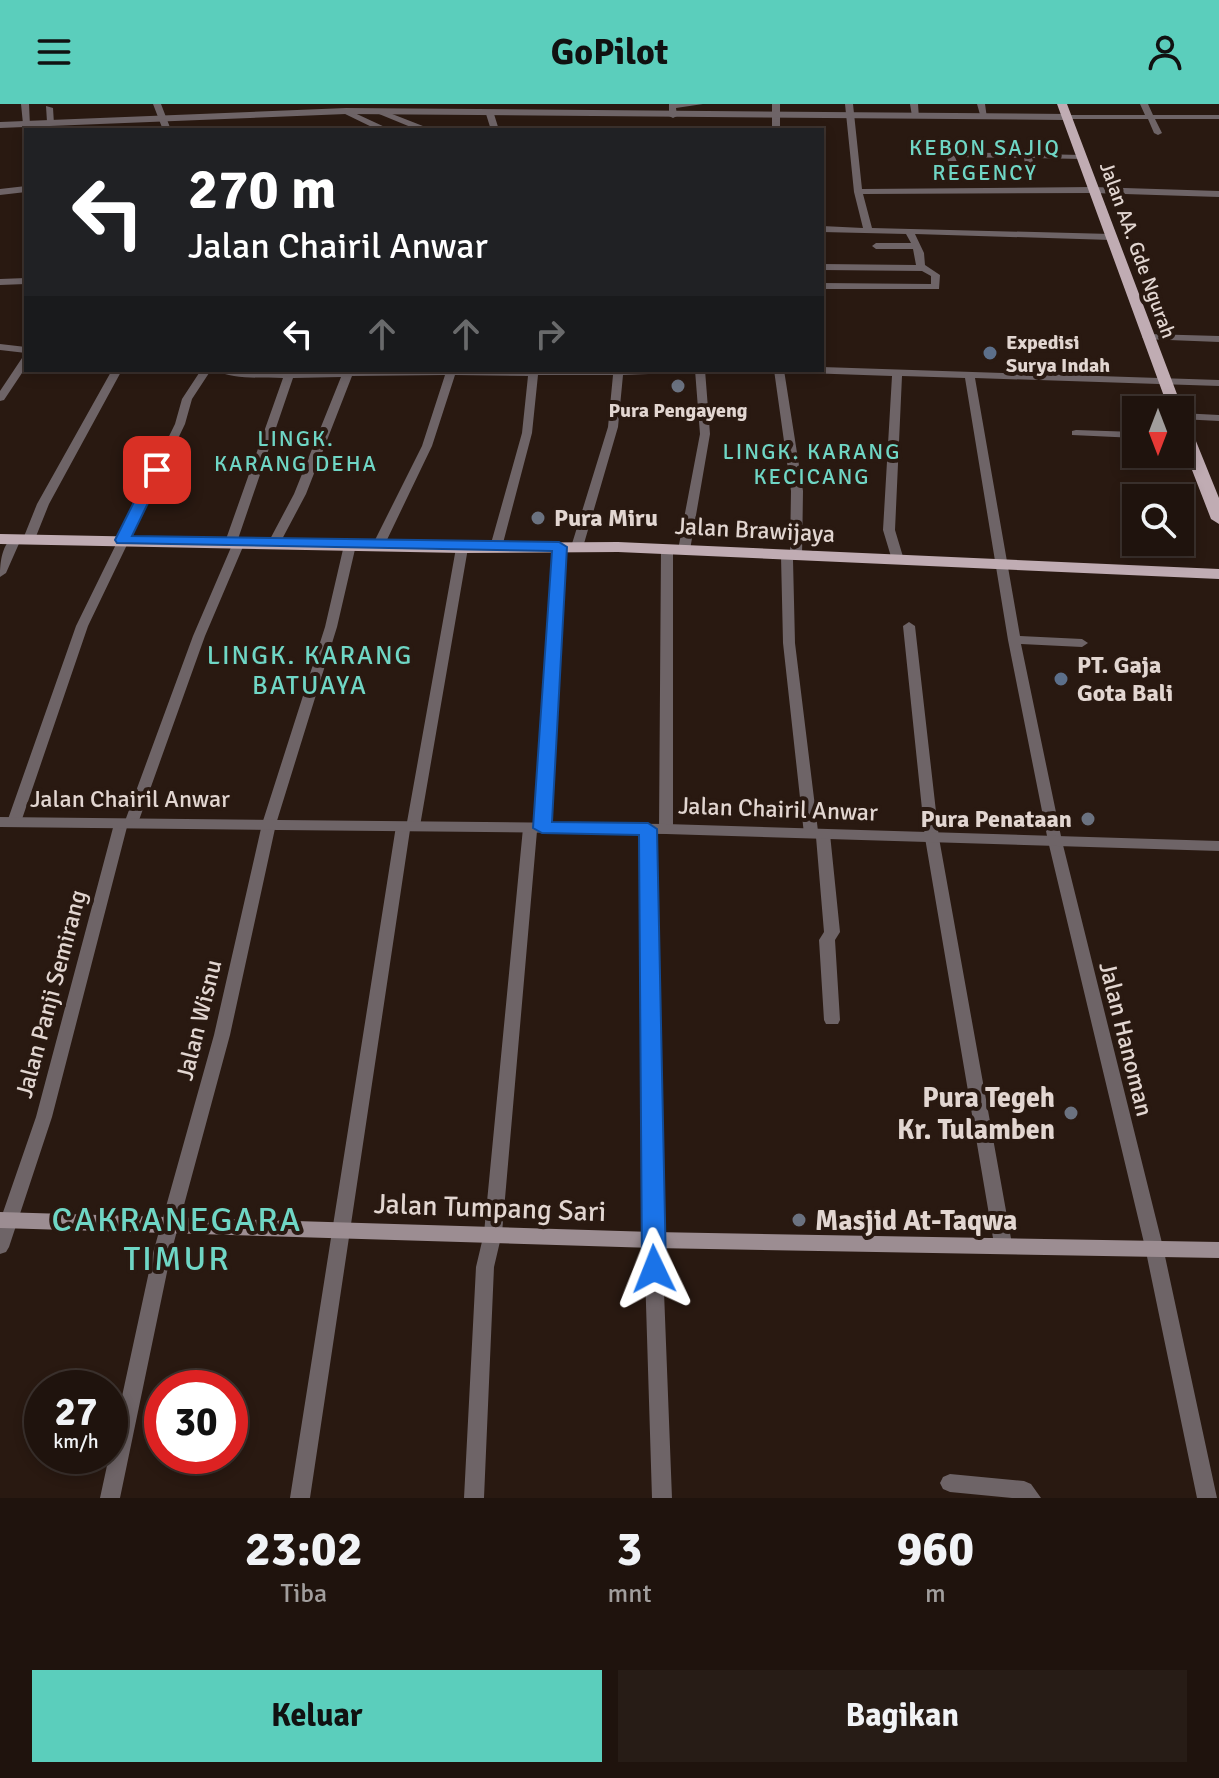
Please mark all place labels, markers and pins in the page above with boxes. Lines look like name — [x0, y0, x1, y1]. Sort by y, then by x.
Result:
place label: Expedisi Surya Indah — [1006, 330, 1110, 378]
marker: Expedisi Surya Indah — [981, 344, 999, 362]
marker: Pura Pengayeng — [669, 377, 687, 395]
place label: Pura Pengayeng — [608, 398, 748, 423]
pin — [123, 436, 191, 504]
place label: Pura Miru — [554, 503, 658, 533]
marker: Pura Miru — [529, 509, 547, 527]
place label: PT. Gaja Gota Bali — [1077, 650, 1173, 708]
marker: PT. Gaja Gota Bali — [1052, 670, 1070, 688]
place label: Pura Penataan — [921, 804, 1072, 834]
marker: Pura Penataan — [1079, 810, 1097, 828]
place label: Pura Tegeh Kr. Tulamben — [897, 1081, 1055, 1147]
marker: Pura Tegeh Kr. Tulamben — [1062, 1104, 1080, 1122]
place label: Masjid At-Taqwa — [815, 1204, 1017, 1238]
marker: Masjid At-Taqwa — [790, 1211, 808, 1229]

